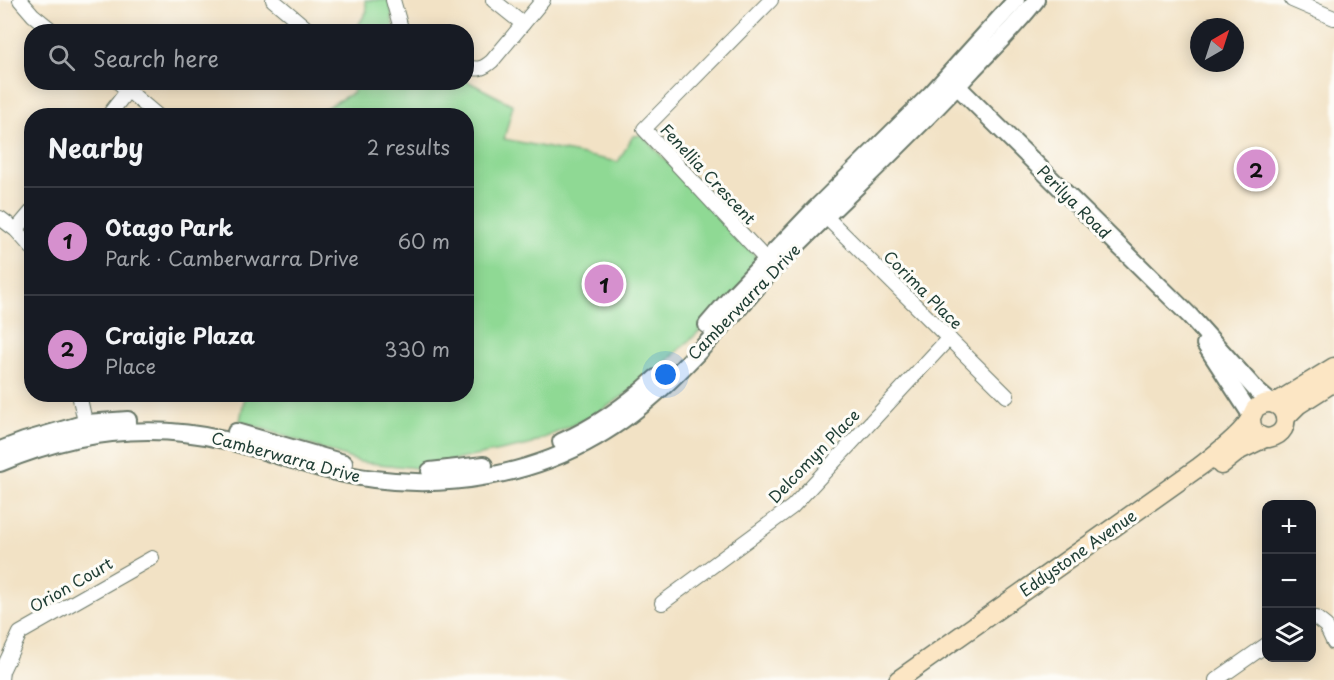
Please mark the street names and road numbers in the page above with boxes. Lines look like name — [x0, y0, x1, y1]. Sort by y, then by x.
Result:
street label: Fenellia Crescent — [655, 117, 762, 230]
street label: Perilya Road — [1032, 159, 1117, 244]
street label: Camberwarra Drive — [681, 238, 805, 365]
street label: Corima Place — [879, 244, 969, 334]
street label: Delcomyn Place — [762, 403, 864, 508]
street label: Camberwarra Drive — [209, 425, 363, 487]
street label: Eddystone Avenue — [1014, 503, 1141, 602]
street label: Orion Court — [24, 550, 117, 618]

